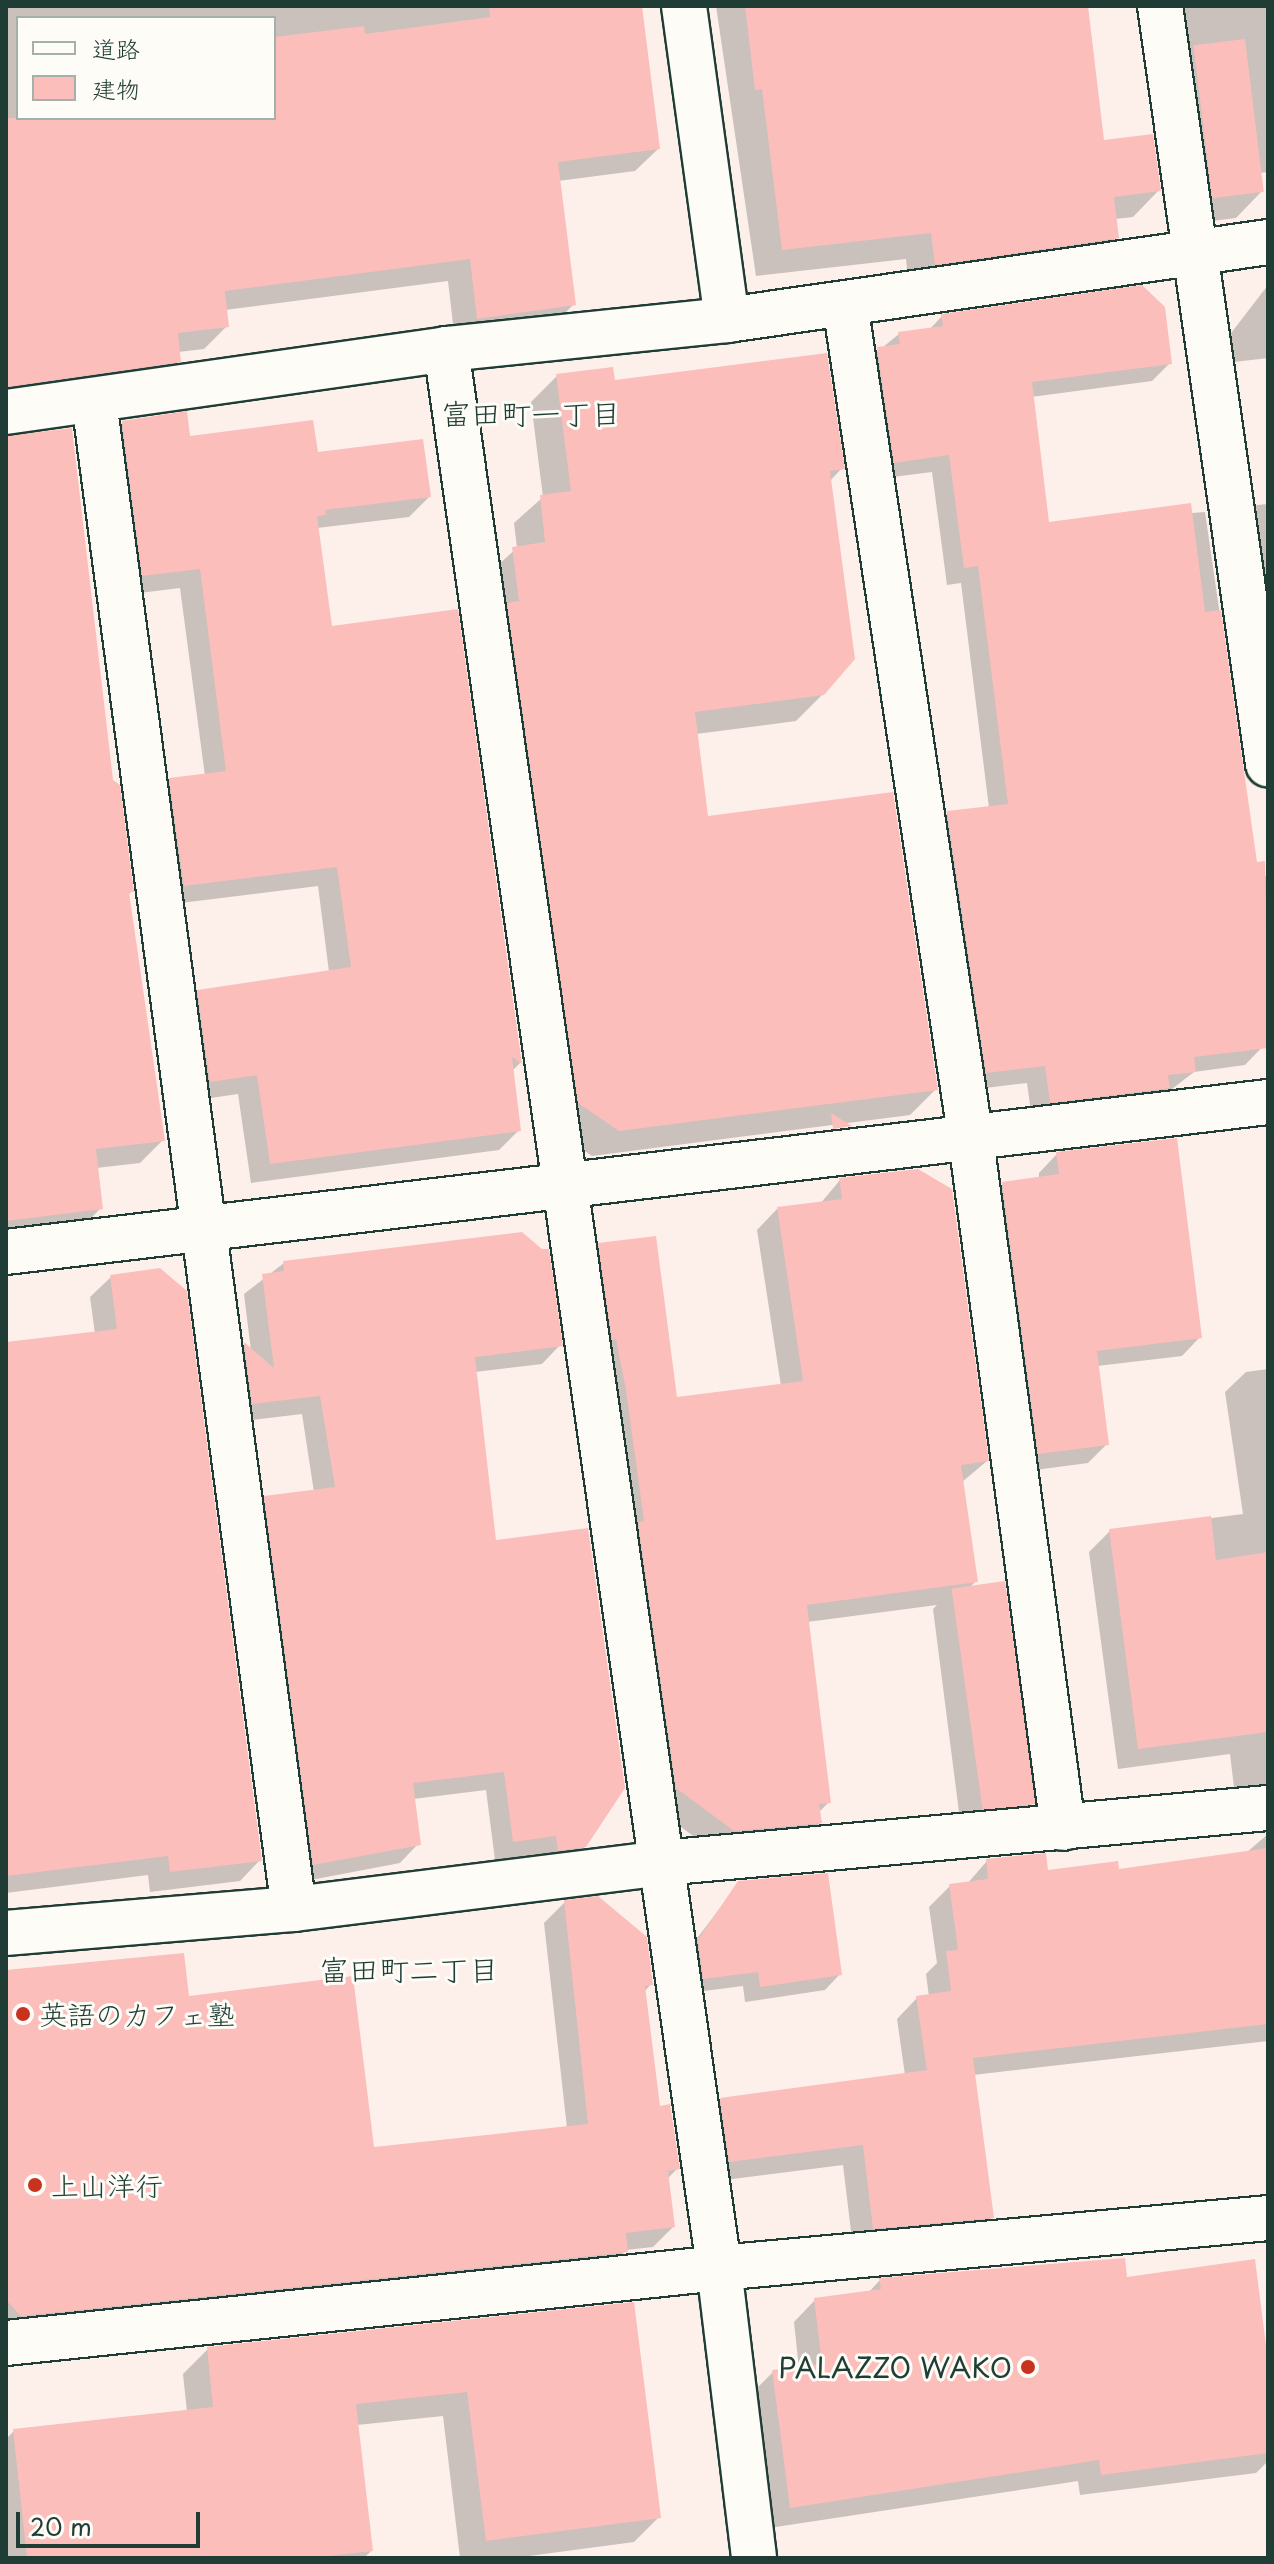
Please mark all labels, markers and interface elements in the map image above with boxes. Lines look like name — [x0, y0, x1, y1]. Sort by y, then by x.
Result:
legend — [16, 16, 276, 120]
text: 道路 — [92, 30, 140, 66]
text: 建物 — [92, 70, 140, 106]
district label: 富田町一丁目 — [441, 395, 621, 431]
district label: 富田町二丁目 — [319, 1951, 499, 1987]
place label: 英語のカフェ塾 — [39, 1997, 235, 2031]
marker: 英語のカフェ塾 — [14, 2005, 32, 2023]
place label: 上山洋行 — [51, 2168, 163, 2202]
marker: 上山洋行 — [26, 2176, 44, 2194]
place label: PALAZZO WAKO — [779, 2350, 1012, 2384]
marker: PALAZZO WAKO — [1019, 2358, 1037, 2376]
scale bar — [20, 2496, 204, 2546]
text: 20 m — [30, 2508, 92, 2544]

